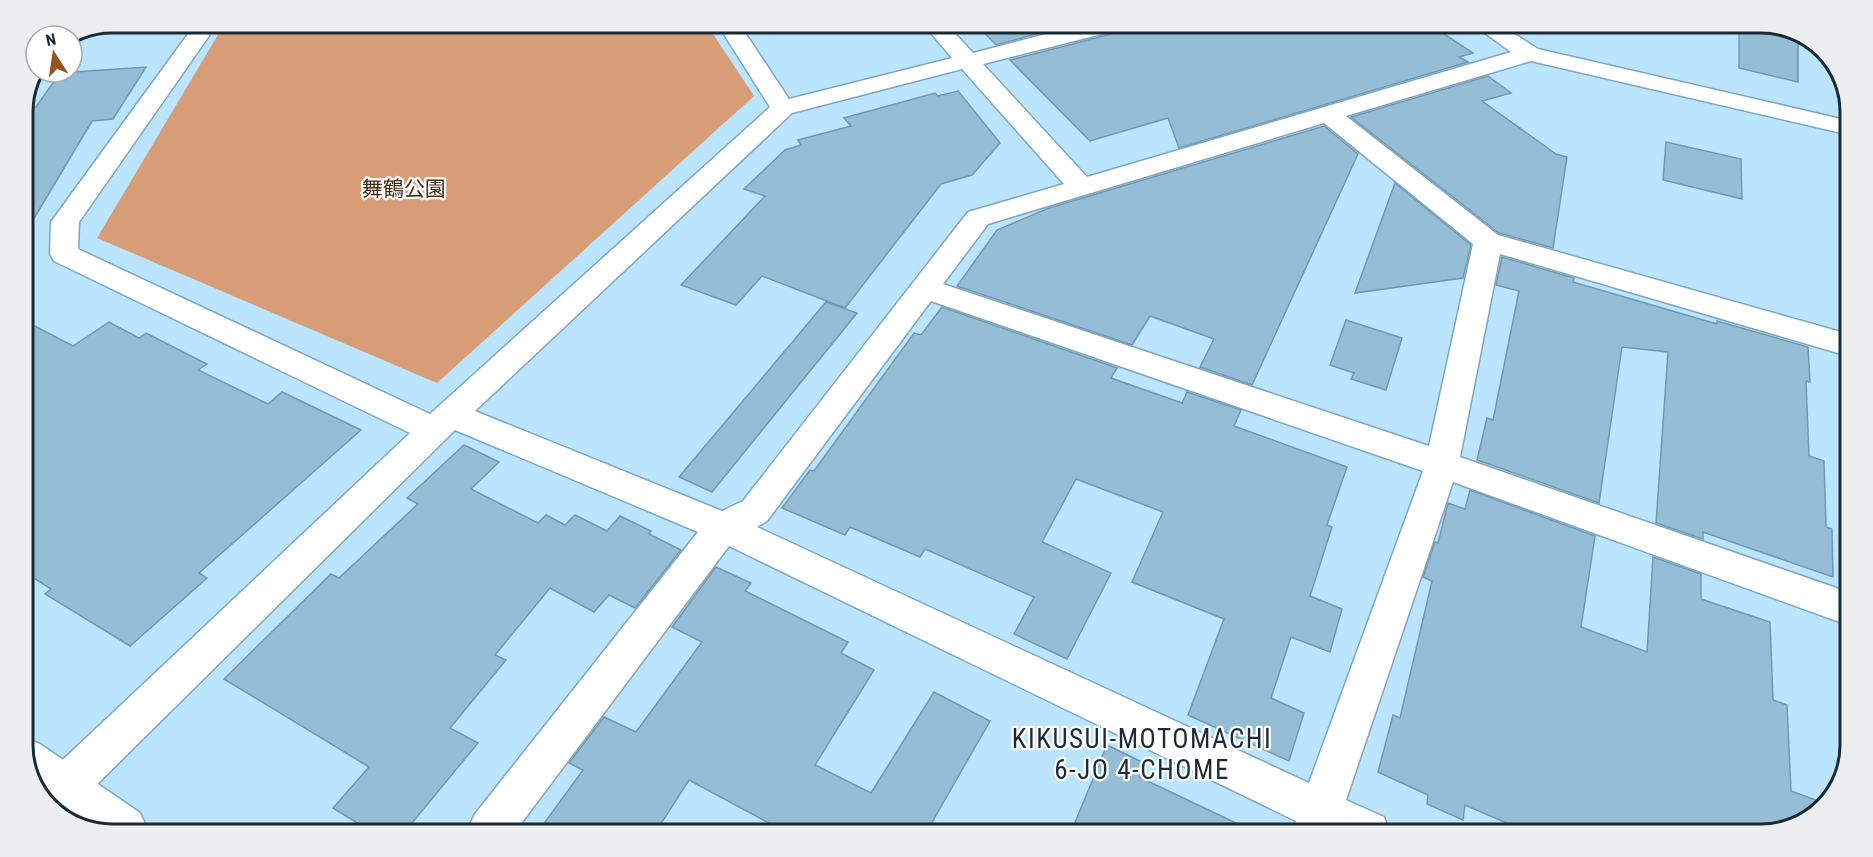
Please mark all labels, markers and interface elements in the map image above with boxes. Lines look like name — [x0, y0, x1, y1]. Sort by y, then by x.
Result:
north arrow — [24, 24, 84, 84]
text: N — [44, 30, 58, 50]
park label: 舞鶴公園 — [362, 177, 446, 201]
district label: KIKUSUI-MOTOMACHI 6-JO 4-CHOME — [1012, 723, 1272, 786]

